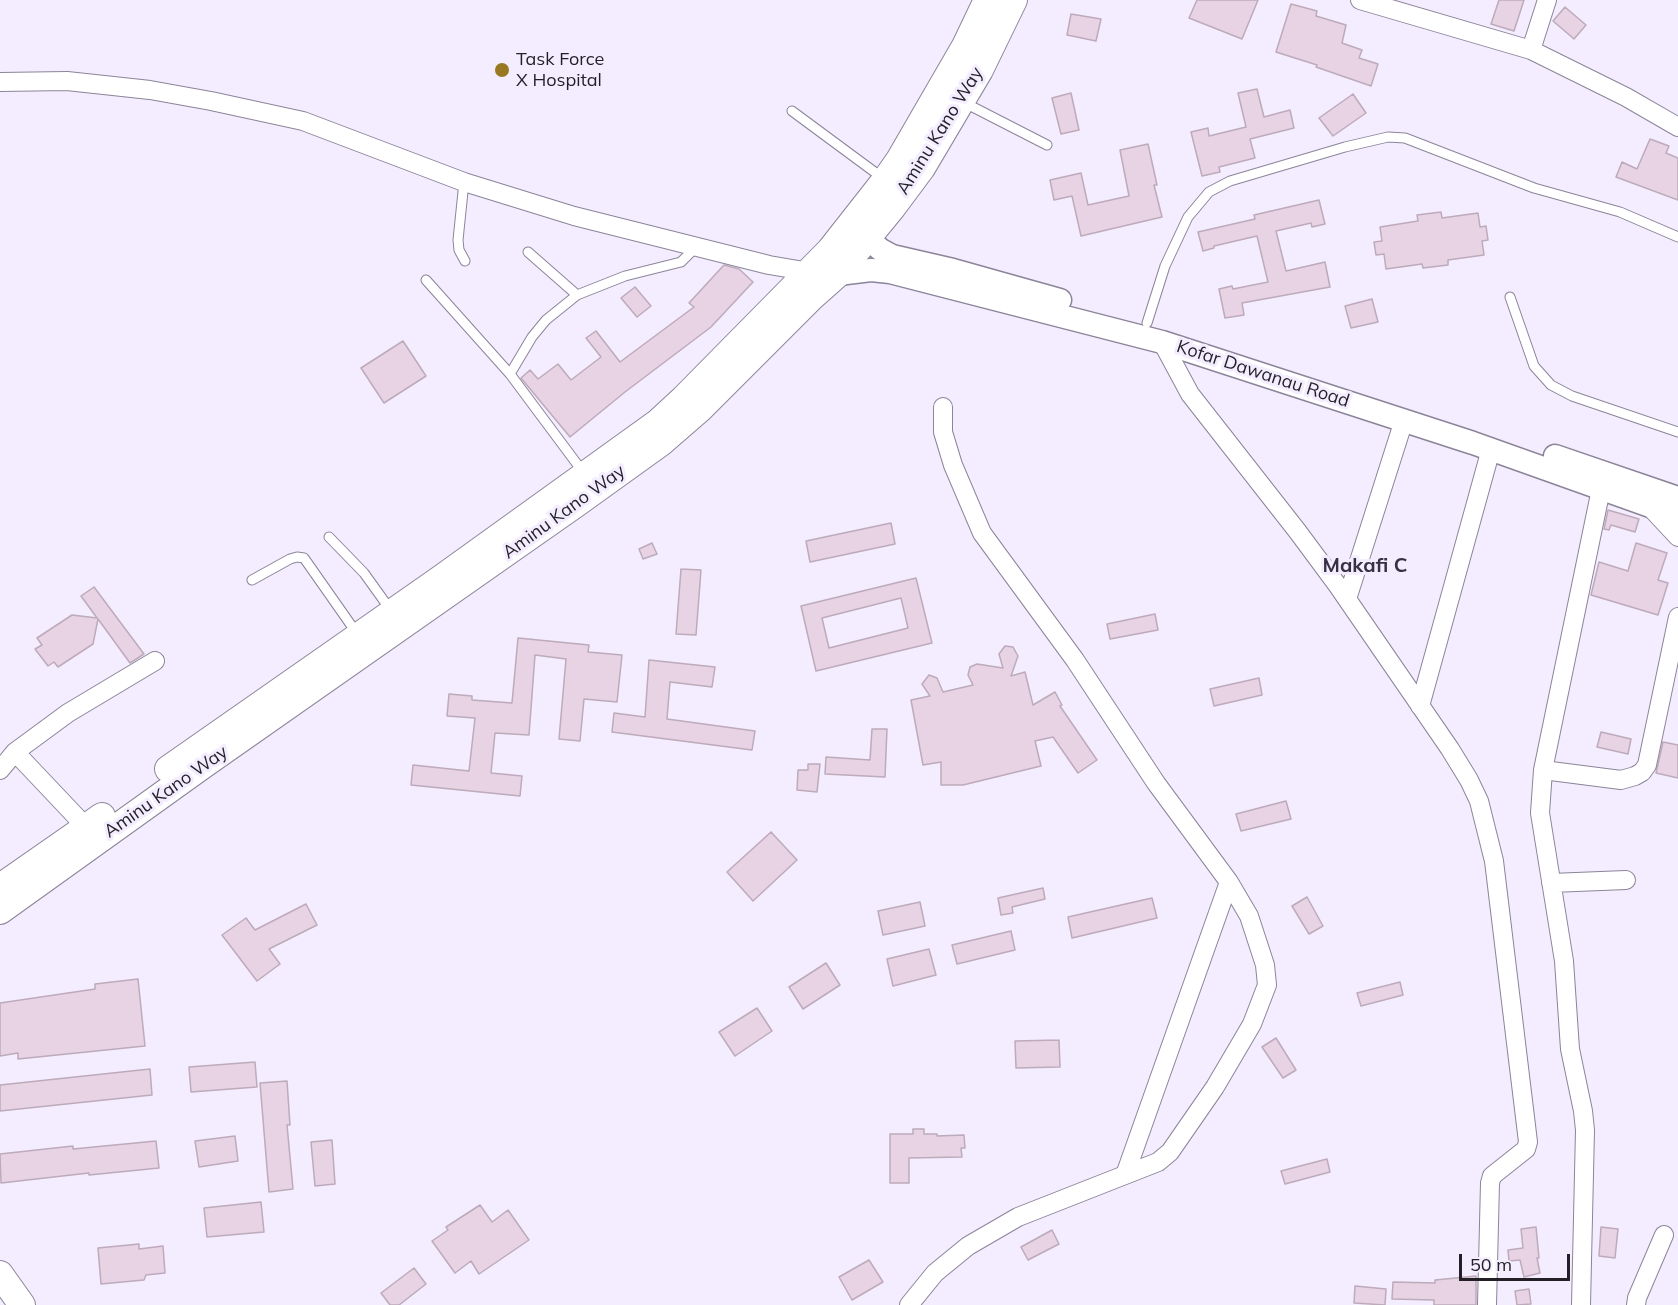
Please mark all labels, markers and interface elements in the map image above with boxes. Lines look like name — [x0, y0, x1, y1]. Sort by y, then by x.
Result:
place label: Task Force X Hospital — [516, 49, 604, 92]
marker: Task Force X Hospital — [493, 61, 511, 79]
street label: Aminu Kano Way — [892, 63, 988, 199]
street label: Kofar Dawanau Road — [1174, 336, 1352, 412]
street label: Aminu Kano Way — [499, 460, 629, 564]
district label: Makafi C — [1323, 554, 1407, 578]
street label: Aminu Kano Way — [100, 741, 232, 843]
scale bar — [1462, 1242, 1573, 1280]
text: 50 m — [1470, 1253, 1512, 1276]

